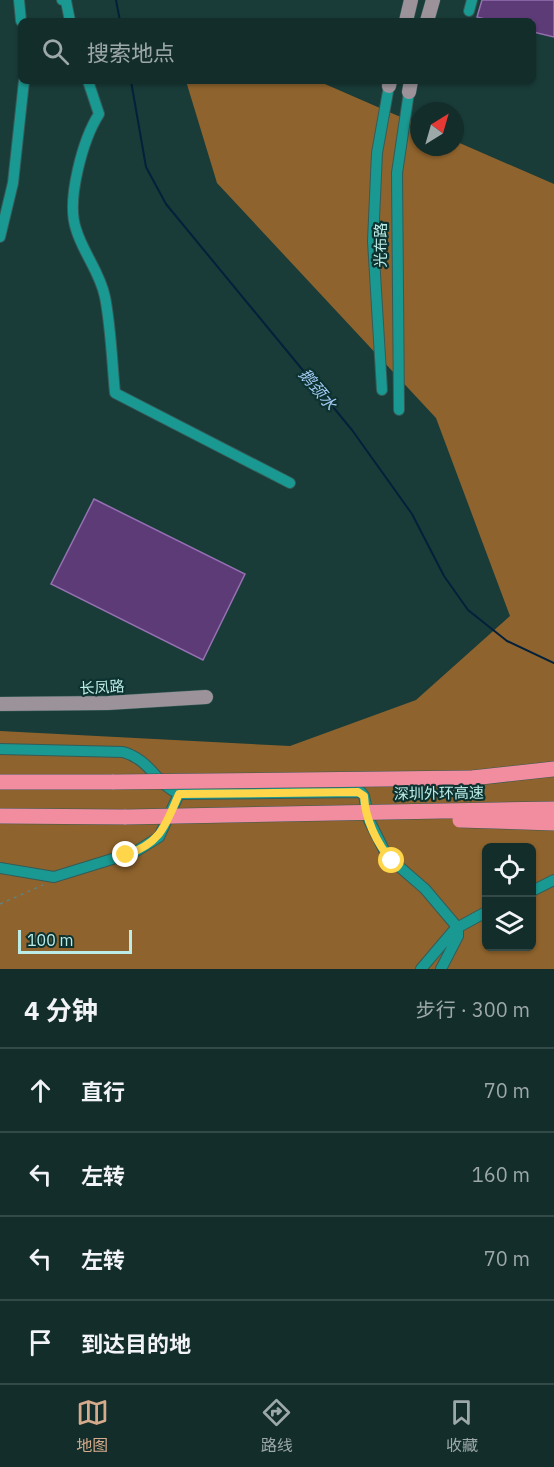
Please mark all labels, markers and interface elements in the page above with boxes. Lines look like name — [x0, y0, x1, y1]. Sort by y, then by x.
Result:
search box — [18, 18, 536, 84]
icon: search — [39, 35, 72, 68]
text: 搜索地点 — [87, 38, 175, 67]
north arrow — [410, 102, 464, 156]
street label: 光布路 — [371, 222, 390, 268]
water label: 鹅颈水 — [295, 364, 342, 415]
street label: 长凤路 — [79, 676, 125, 698]
street label: 深圳外环高速 — [394, 783, 484, 803]
route end — [112, 841, 138, 867]
map controls — [482, 843, 536, 951]
button: locate — [482, 843, 536, 897]
route start — [378, 847, 404, 873]
button: layers — [482, 897, 536, 951]
scale bar — [18, 927, 132, 954]
text: 100 m — [27, 930, 74, 950]
text: 4 分钟 — [24, 993, 98, 1027]
text: 步行 · 300 m — [416, 996, 530, 1023]
icon: ahead — [24, 1074, 57, 1107]
text: 直行 — [81, 1077, 125, 1106]
text: 70 m — [484, 1077, 530, 1104]
icon: left — [24, 1158, 57, 1191]
text: 左转 — [81, 1161, 125, 1190]
text: 160 m — [472, 1161, 530, 1188]
icon: left — [24, 1242, 57, 1275]
text: 左转 — [81, 1245, 125, 1274]
text: 70 m — [484, 1245, 530, 1272]
icon: arrive — [24, 1326, 57, 1359]
text: 到达目的地 — [81, 1329, 191, 1358]
tab: 地图 — [76, 1396, 109, 1456]
tab: 路线 — [260, 1396, 293, 1456]
tab: 收藏 — [445, 1396, 478, 1456]

